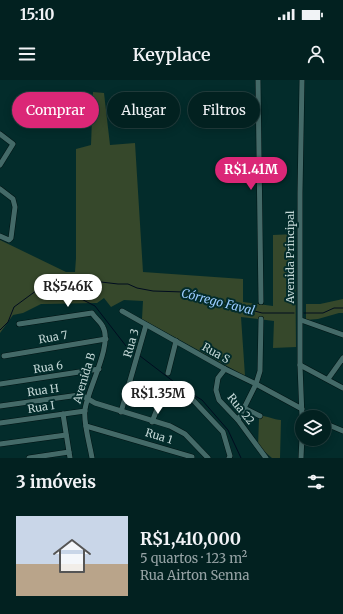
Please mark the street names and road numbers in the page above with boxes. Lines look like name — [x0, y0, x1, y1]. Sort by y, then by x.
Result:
street label: Avenida Principal — [283, 210, 297, 305]
street label: Rua 3 — [120, 327, 142, 359]
street label: Rua 7 — [37, 328, 69, 346]
street label: Rua S — [200, 340, 233, 366]
street label: Avenida B — [69, 350, 99, 406]
street label: Rua 6 — [32, 358, 64, 376]
street label: Rua H — [26, 381, 60, 399]
street label: Rua 22 — [224, 391, 258, 427]
street label: Rua I — [27, 398, 55, 416]
street label: Rua 1 — [144, 425, 174, 447]

